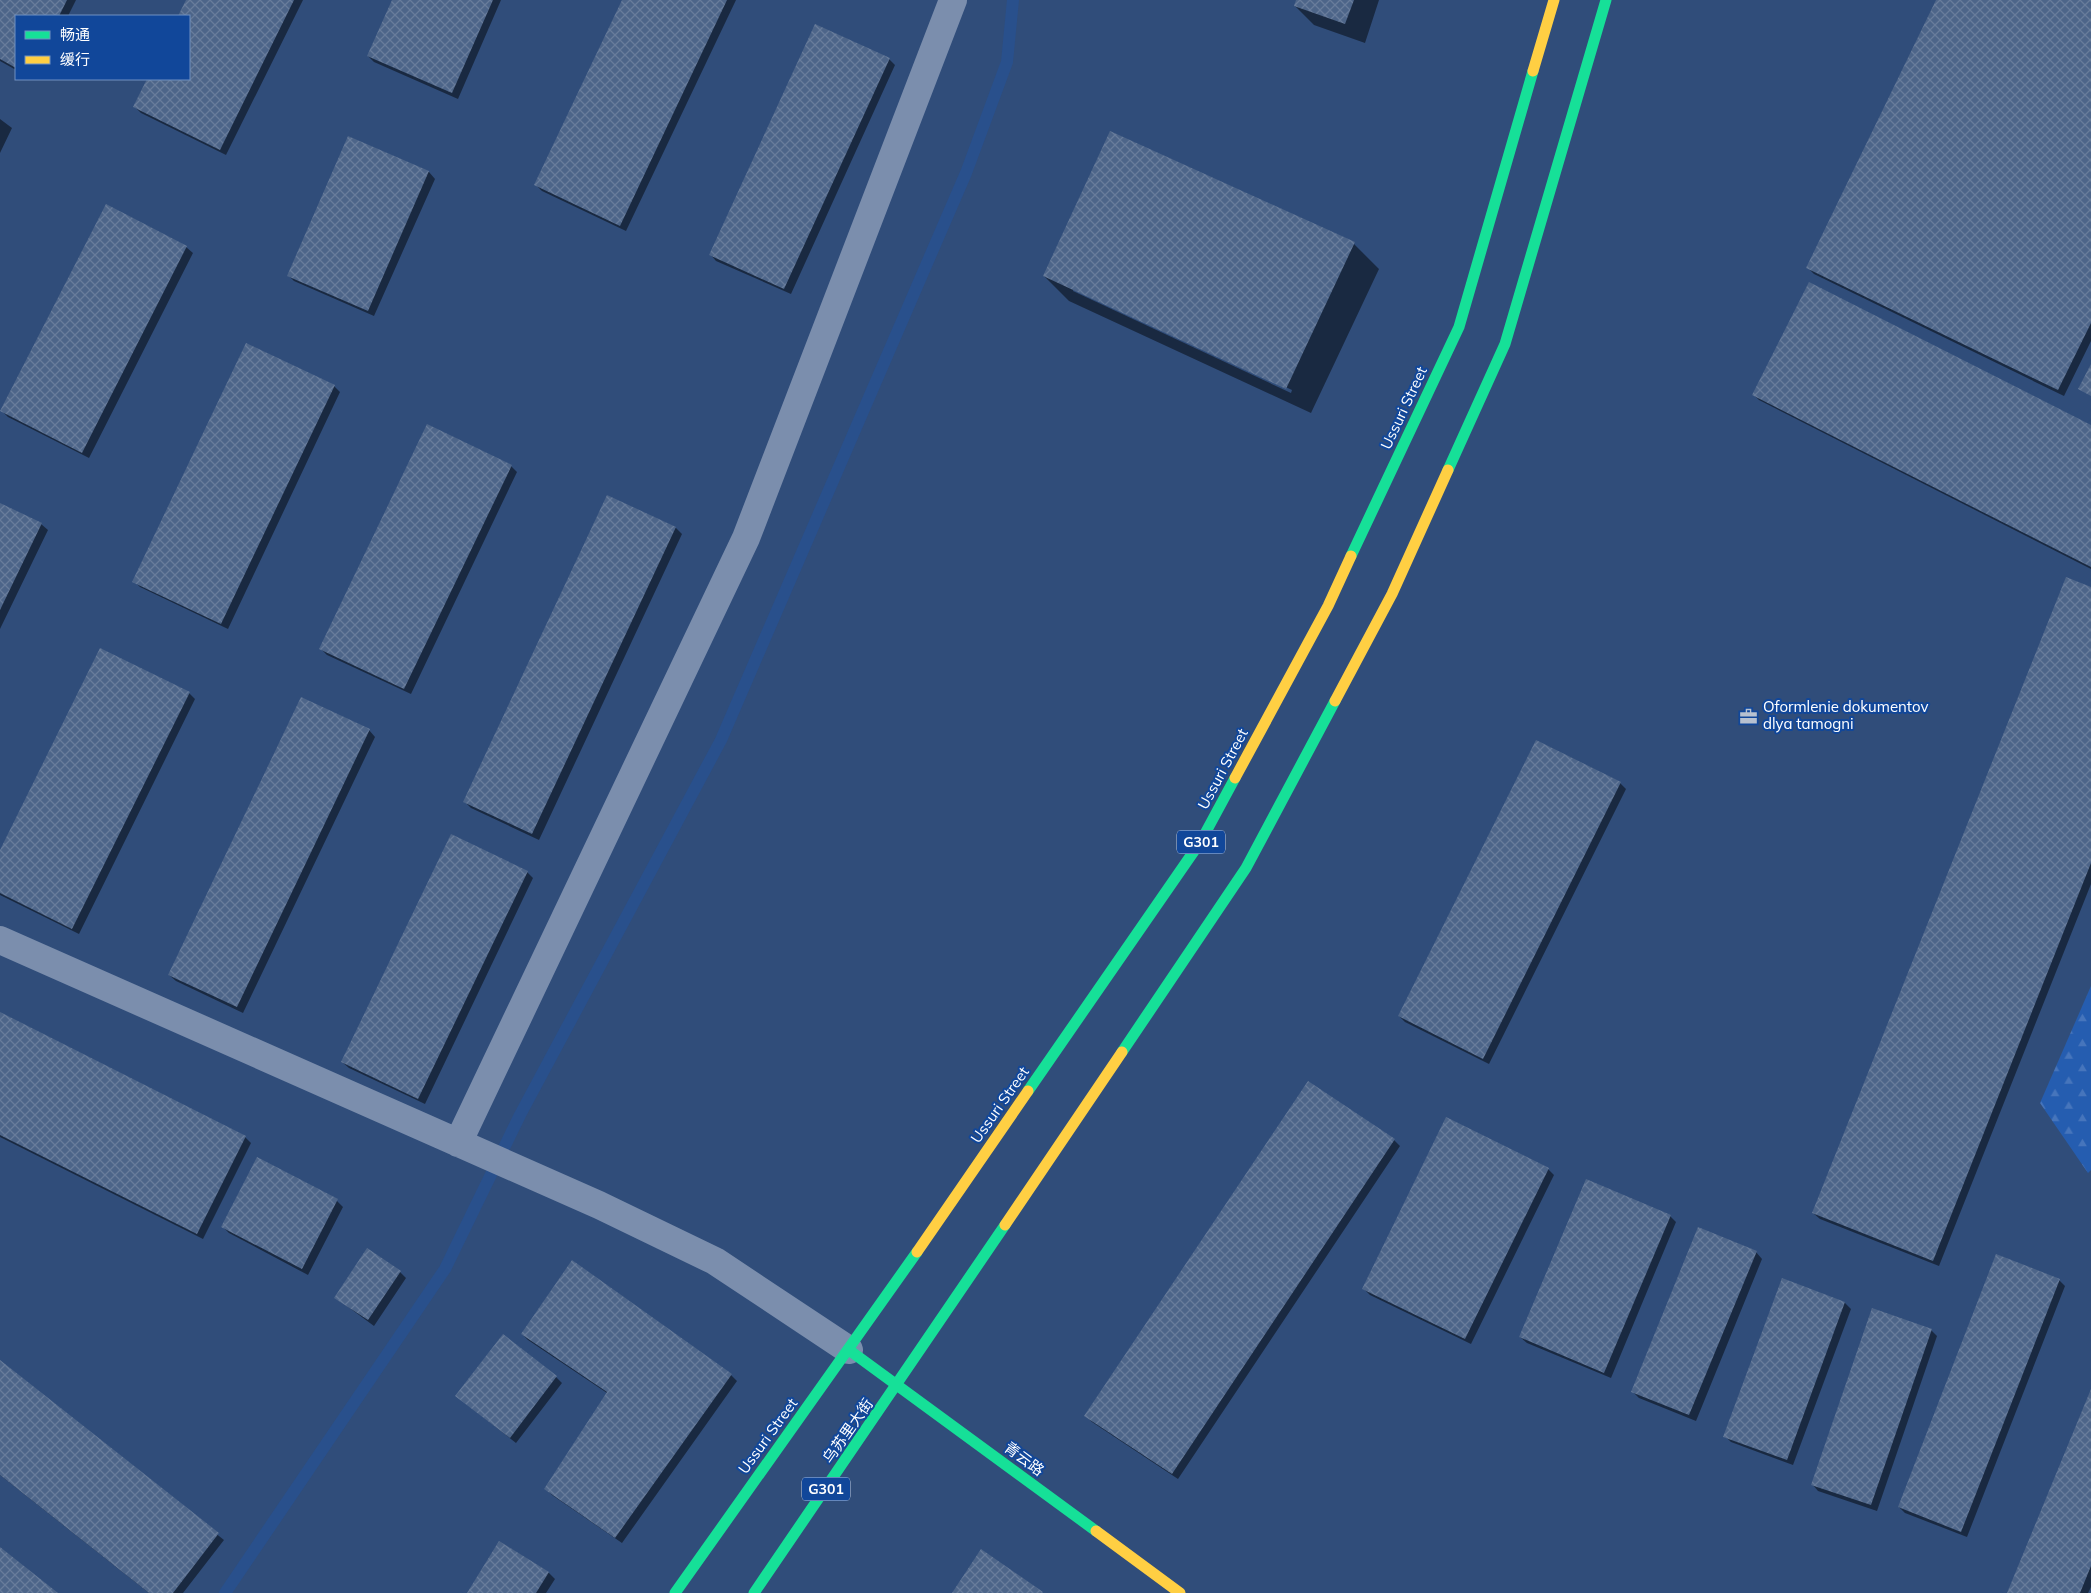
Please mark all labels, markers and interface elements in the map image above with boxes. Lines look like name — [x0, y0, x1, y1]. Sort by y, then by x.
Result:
legend — [15, 15, 190, 80]
text: 畅通 — [60, 25, 90, 44]
text: 缓行 — [60, 50, 90, 69]
street label: Ussuri Street — [1376, 363, 1431, 452]
place label: Oformlenie dokumentov dlya tamogni — [1763, 697, 1928, 733]
office icon: Oformlenie dokumentov dlya tamogni — [1739, 706, 1759, 726]
street label: Ussuri Street — [1193, 725, 1252, 812]
road number: G301 — [1177, 830, 1225, 854]
street label: Ussuri Street — [966, 1063, 1033, 1147]
street label: Ussuri Street — [734, 1394, 801, 1477]
street label: 乌苏里大街 — [818, 1395, 877, 1467]
street label: 青云路 — [1001, 1437, 1048, 1480]
road number: G301 — [802, 1478, 850, 1500]

